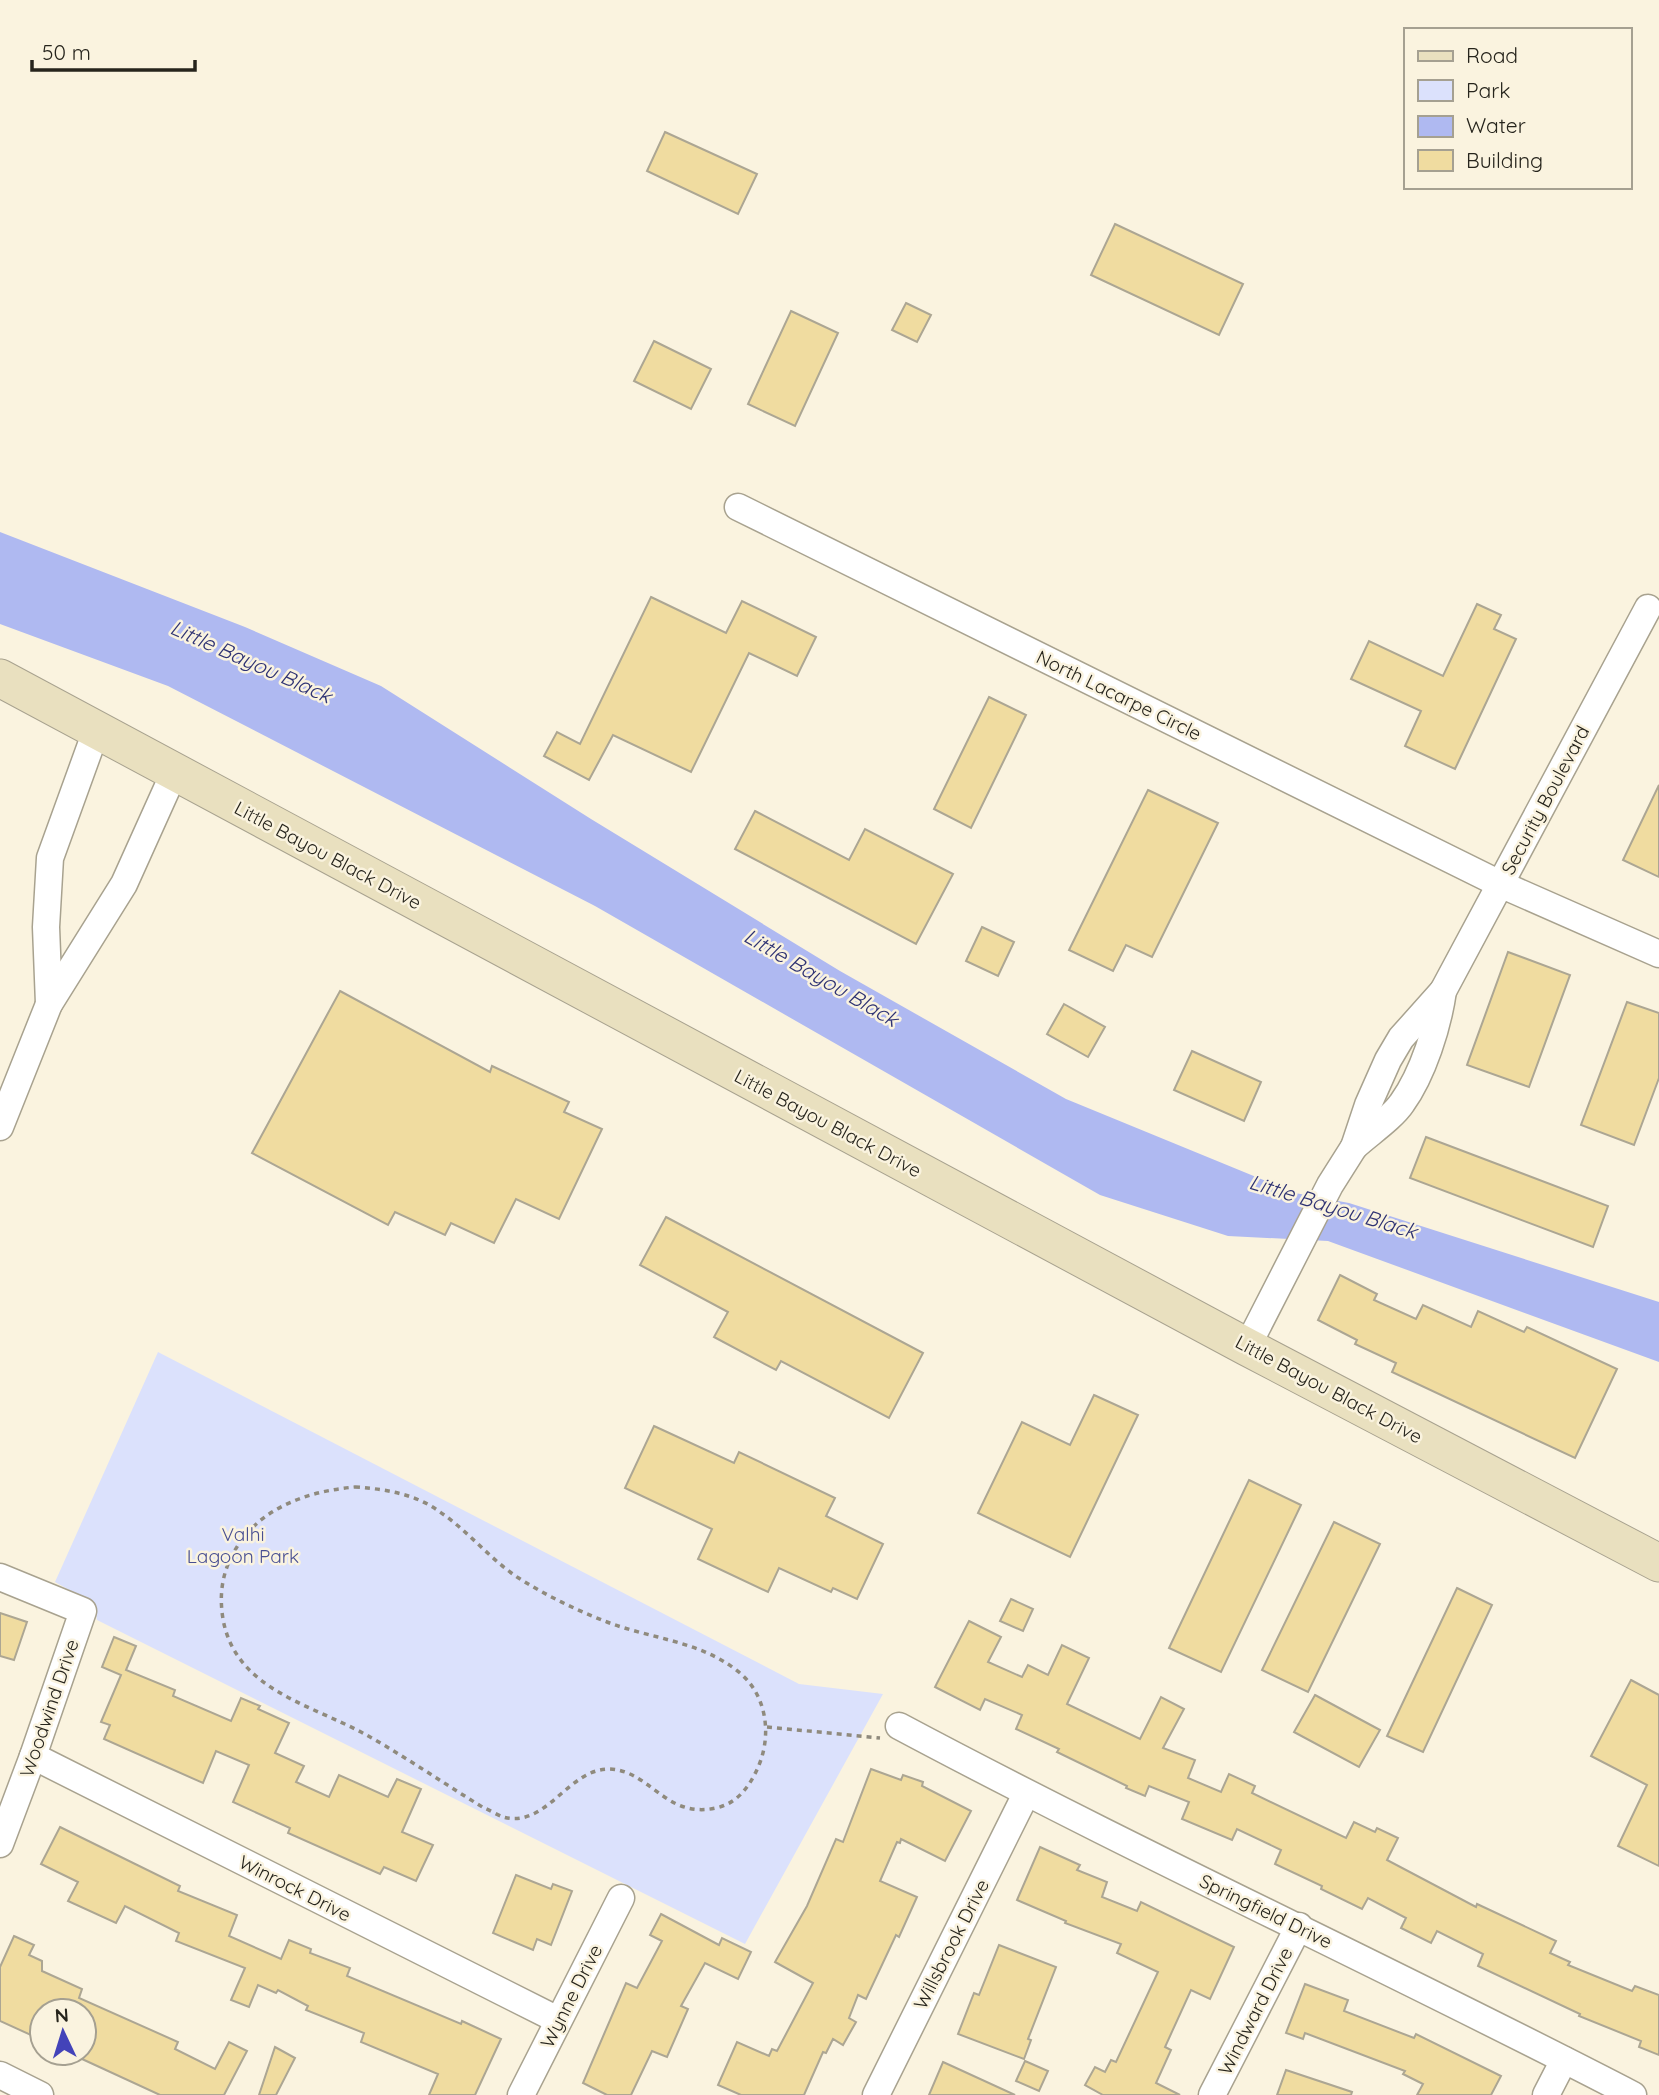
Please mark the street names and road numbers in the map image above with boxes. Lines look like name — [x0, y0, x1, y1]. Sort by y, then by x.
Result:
street label: North Lacarpe Circle — [1032, 645, 1206, 745]
street label: Security Boulevard — [1496, 721, 1594, 879]
street label: Little Bayou Black Drive — [230, 795, 426, 915]
street label: Little Bayou Black Drive — [730, 1063, 926, 1183]
street label: Little Bayou Black Drive — [1231, 1329, 1427, 1449]
street label: Woodwind Drive — [14, 1636, 84, 1780]
street label: Winrock Drive — [235, 1849, 355, 1927]
street label: Springfield Drive — [1196, 1869, 1336, 1953]
street label: Willsbrook Drive — [908, 1875, 994, 2013]
street label: Wynne Drive — [535, 1940, 607, 2052]
street label: Windward Drive — [1212, 1943, 1298, 2079]

